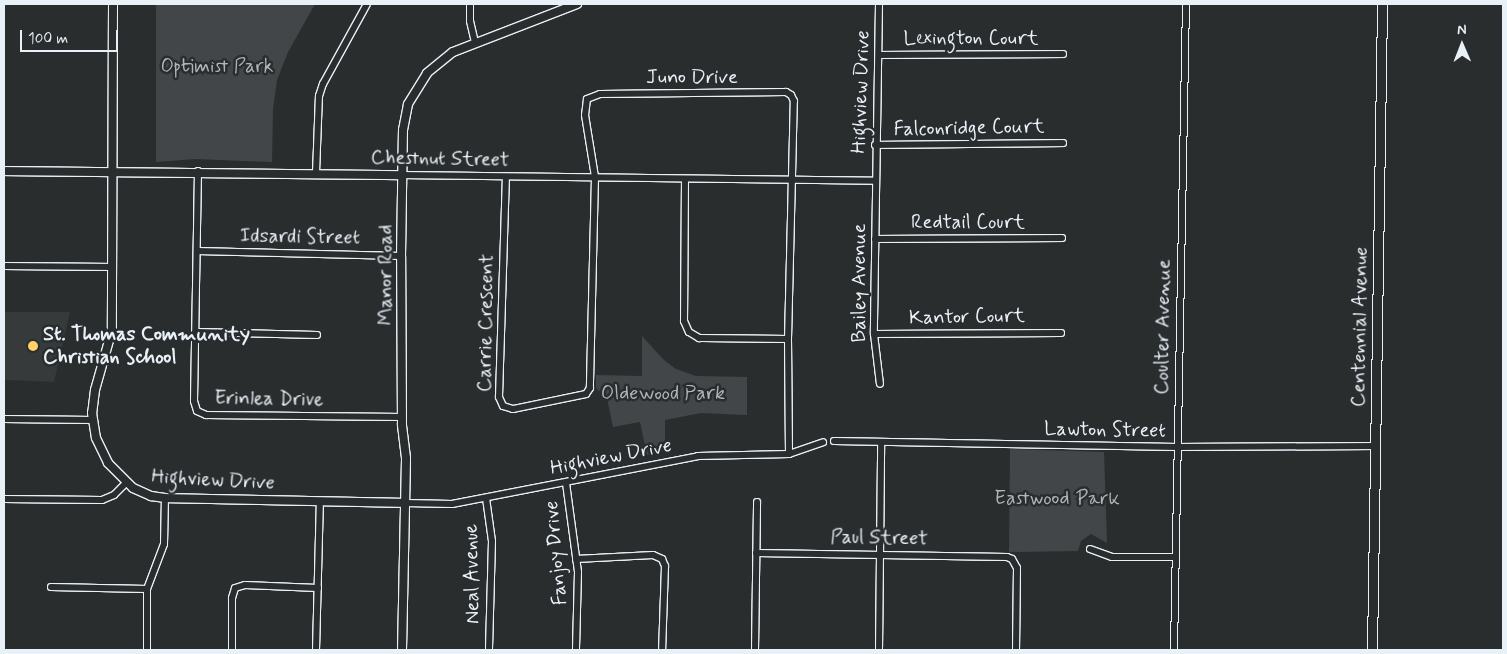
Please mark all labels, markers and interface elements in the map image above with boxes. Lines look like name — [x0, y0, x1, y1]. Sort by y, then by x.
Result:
scale bar — [22, 20, 120, 52]
north arrow — [1437, 20, 1487, 70]
text: N — [1457, 21, 1467, 39]
street label: Lexington Court — [905, 26, 1037, 50]
text: 100 m — [28, 29, 68, 49]
street label: Highview Drive — [847, 31, 875, 153]
park label: Optimist Park — [161, 54, 273, 78]
street label: Juno Drive — [647, 65, 737, 89]
street label: Falconridge Court — [896, 115, 1042, 141]
street label: Chestnut Street — [371, 146, 509, 172]
street label: Redtail Court — [911, 210, 1025, 234]
street label: Bailey Avenue — [847, 223, 871, 343]
street label: Idsardi Street — [238, 224, 362, 250]
street label: Manor Road — [374, 224, 398, 326]
street label: Centennial Avenue — [1347, 245, 1373, 409]
street label: Carrie Crescent — [473, 254, 499, 392]
street label: Coulter Avenue — [1150, 262, 1176, 392]
street label: Kantor Court — [910, 304, 1024, 330]
place label: St. Thomas Community Christian School — [43, 322, 243, 369]
marker: St. Thomas Community Christian School — [27, 340, 39, 352]
park label: Oldewood Park — [601, 381, 725, 405]
street label: Erinlea Drive — [215, 386, 323, 412]
street label: Lawton Street — [1042, 417, 1168, 443]
street label: Highview Drive — [549, 434, 673, 480]
street label: Highview Drive — [152, 465, 274, 495]
park label: Eastwood Park — [997, 486, 1117, 510]
street label: Fanjoy Drive — [540, 500, 572, 606]
street label: Neal Avenue — [459, 521, 485, 627]
street label: Paul Street — [831, 525, 927, 551]

